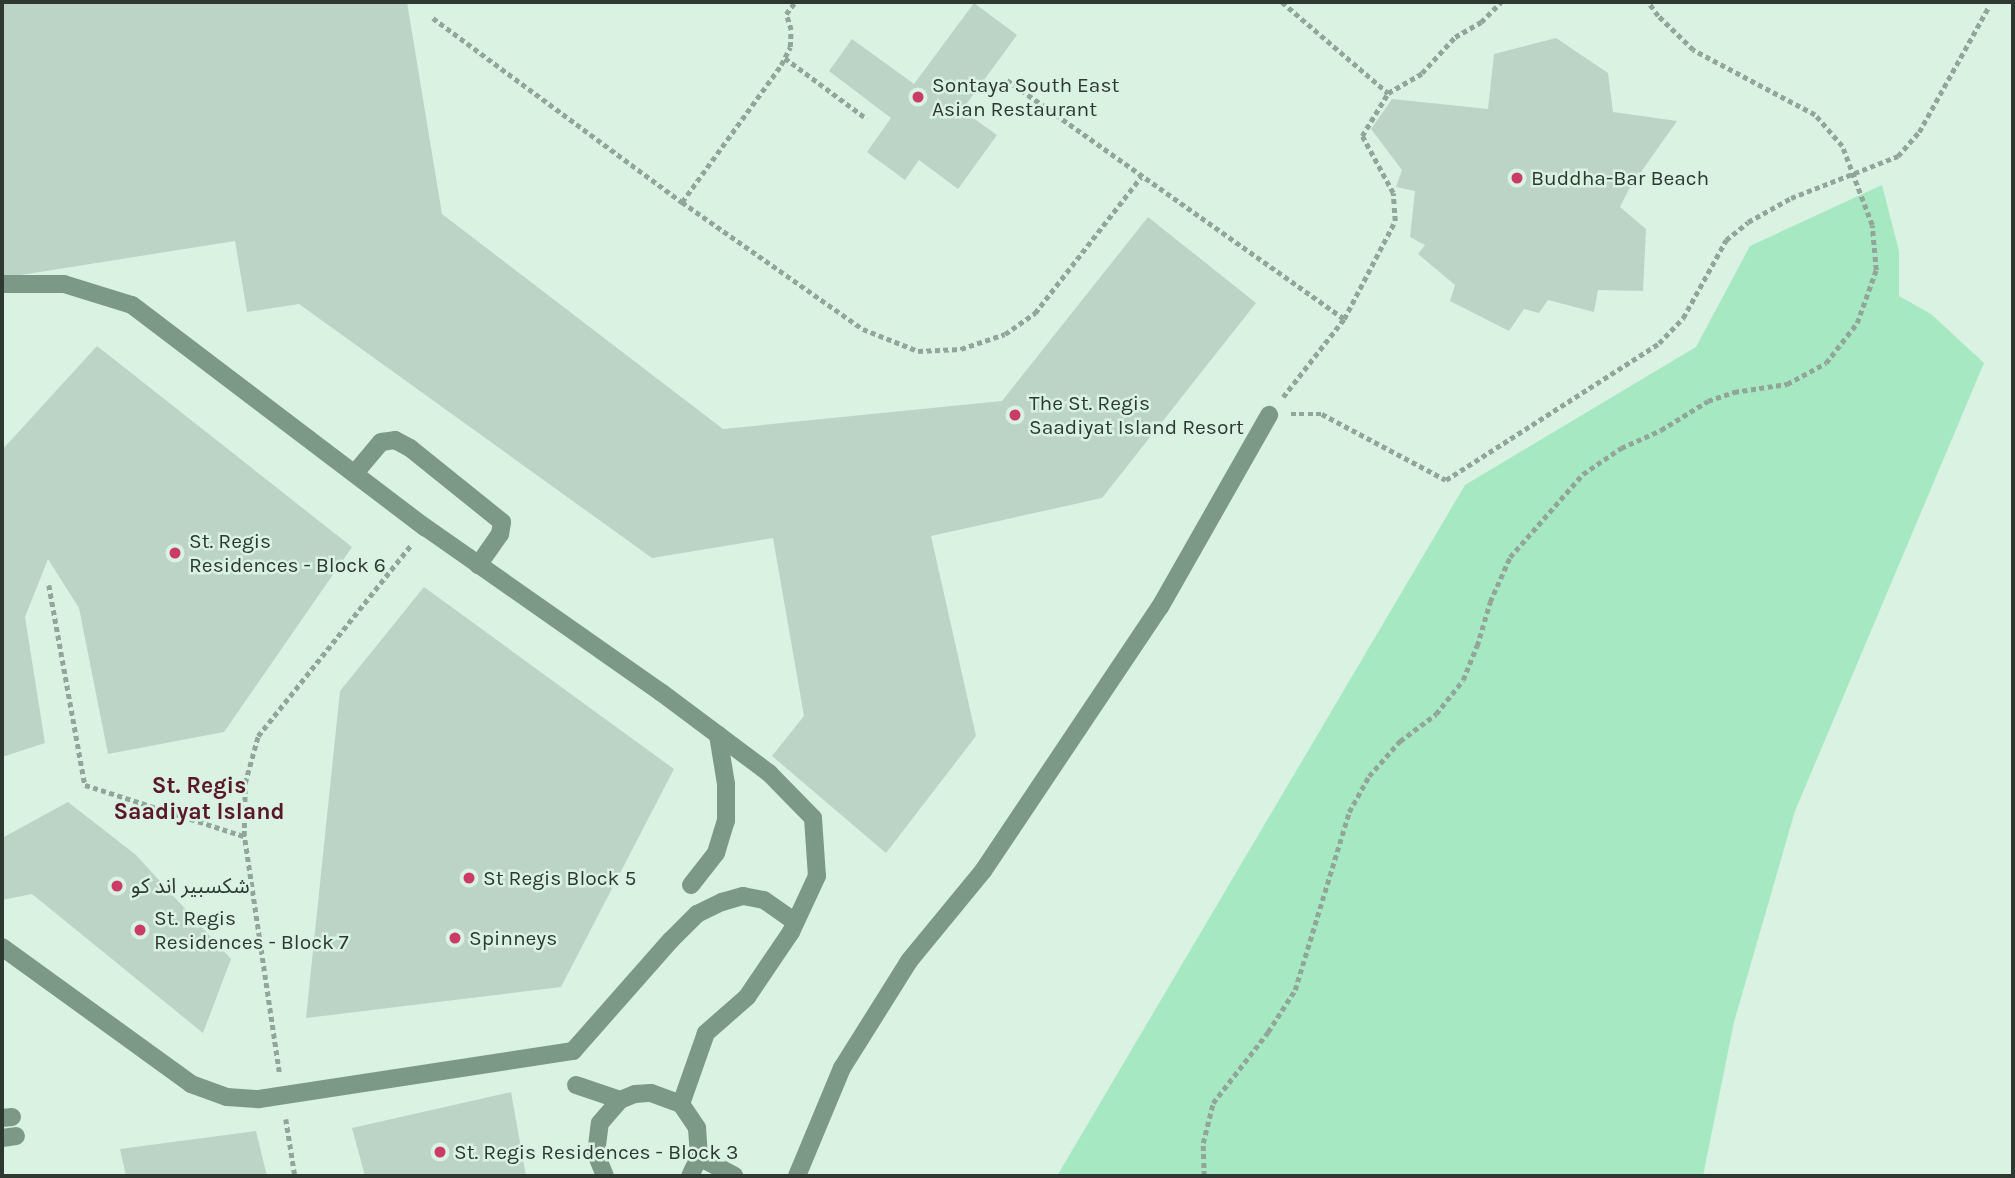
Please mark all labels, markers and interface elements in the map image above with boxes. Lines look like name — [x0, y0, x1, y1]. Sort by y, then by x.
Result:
place label: Sontaya South East Asian Restaurant — [932, 72, 1119, 122]
marker: Sontaya South East Asian Restaurant — [910, 89, 926, 105]
place label: Buddha-Bar Beach — [1531, 165, 1709, 191]
marker: Buddha-Bar Beach — [1509, 170, 1525, 186]
place label: The St. Regis Saadiyat Island Resort — [1029, 390, 1244, 440]
marker: The St. Regis Saadiyat Island Resort — [1007, 407, 1023, 423]
place label: St. Regis Residences - Block 6 — [189, 528, 386, 578]
marker: St. Regis Residences - Block 6 — [167, 545, 183, 561]
district label: St. Regis Saadiyat Island — [113, 772, 285, 826]
place label: St Regis Block 5 — [483, 865, 636, 891]
marker: St Regis Block 5 — [461, 870, 477, 886]
place label: شكسبير اند كو — [131, 873, 250, 899]
marker: شكسبير اند كو — [109, 878, 125, 894]
place label: St. Regis Residences - Block 7 — [154, 905, 349, 955]
marker: St. Regis Residences - Block 7 — [132, 922, 148, 938]
place label: Spinneys — [469, 925, 557, 951]
marker: Spinneys — [447, 930, 463, 946]
place label: St. Regis Residences - Block 3 — [454, 1139, 738, 1165]
marker: St. Regis Residences - Block 3 — [432, 1144, 448, 1160]

